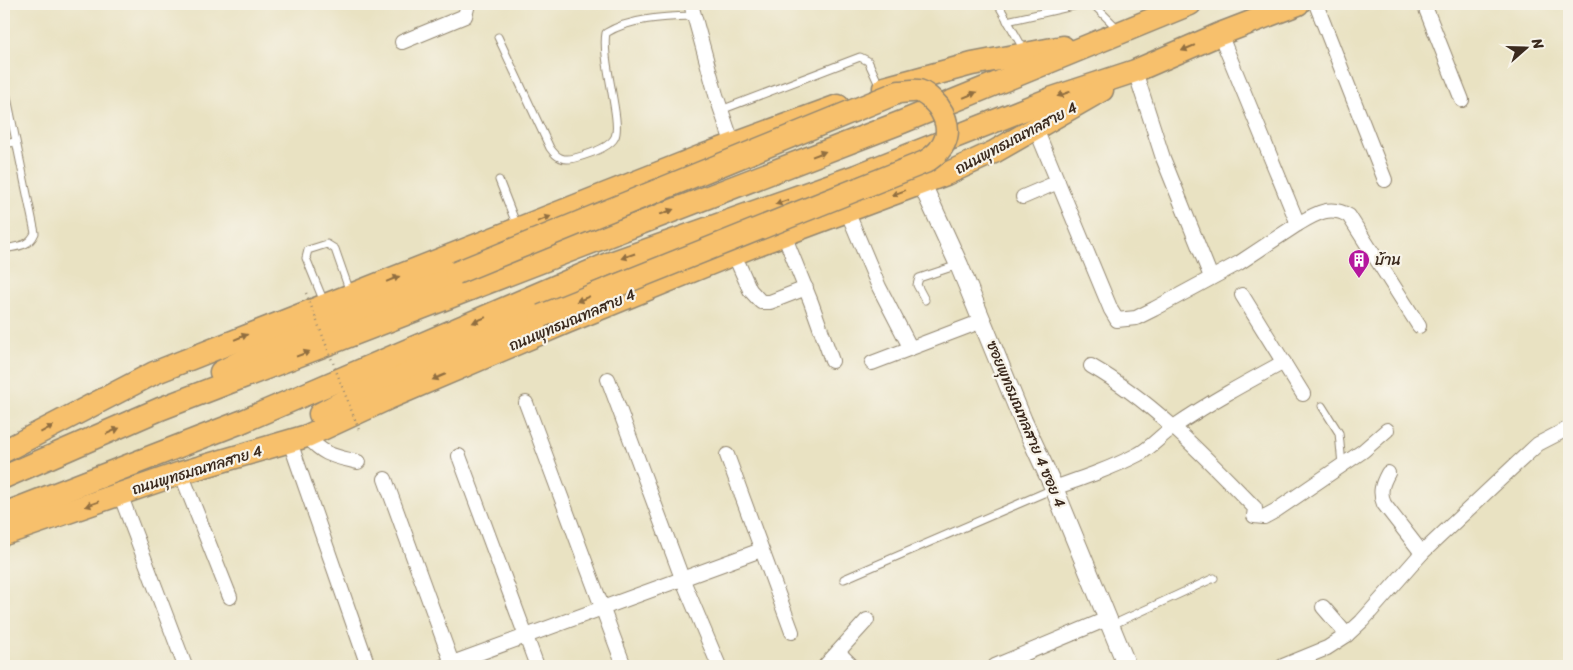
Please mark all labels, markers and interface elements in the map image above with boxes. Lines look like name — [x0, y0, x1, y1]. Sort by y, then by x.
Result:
north arrow — [1500, 22, 1550, 72]
text: N — [1524, 34, 1551, 53]
one-way arrow — [1181, 44, 1195, 52]
one-way arrow — [963, 90, 977, 98]
one-way arrow — [1056, 90, 1071, 98]
street label: ถนนพุทธมณฑลสาย 4 — [950, 95, 1082, 181]
one-way arrow — [812, 150, 827, 158]
one-way arrow — [890, 189, 905, 197]
one-way arrow — [774, 199, 789, 206]
one-way arrow — [660, 208, 674, 216]
one-way arrow — [537, 215, 552, 223]
place label: บ้าน — [1375, 247, 1401, 273]
building icon: บ้าน — [1347, 248, 1371, 279]
one-way arrow — [621, 253, 636, 260]
one-way arrow — [386, 274, 400, 282]
street label: ถนนพุทธมณฑลสาย 4 — [505, 282, 639, 358]
one-way arrow — [575, 296, 590, 303]
one-way arrow — [472, 316, 486, 324]
one-way arrow — [234, 333, 249, 341]
street label: ซอยพุทธมณฑลสาย 4 ซอย 4 — [979, 336, 1073, 512]
one-way arrow — [296, 349, 311, 357]
one-way arrow — [431, 373, 446, 381]
one-way arrow — [40, 425, 55, 433]
one-way arrow — [106, 426, 120, 434]
street label: ถนนพุทธมณฑลสาย 4 — [128, 438, 266, 502]
one-way arrow — [85, 501, 100, 508]

